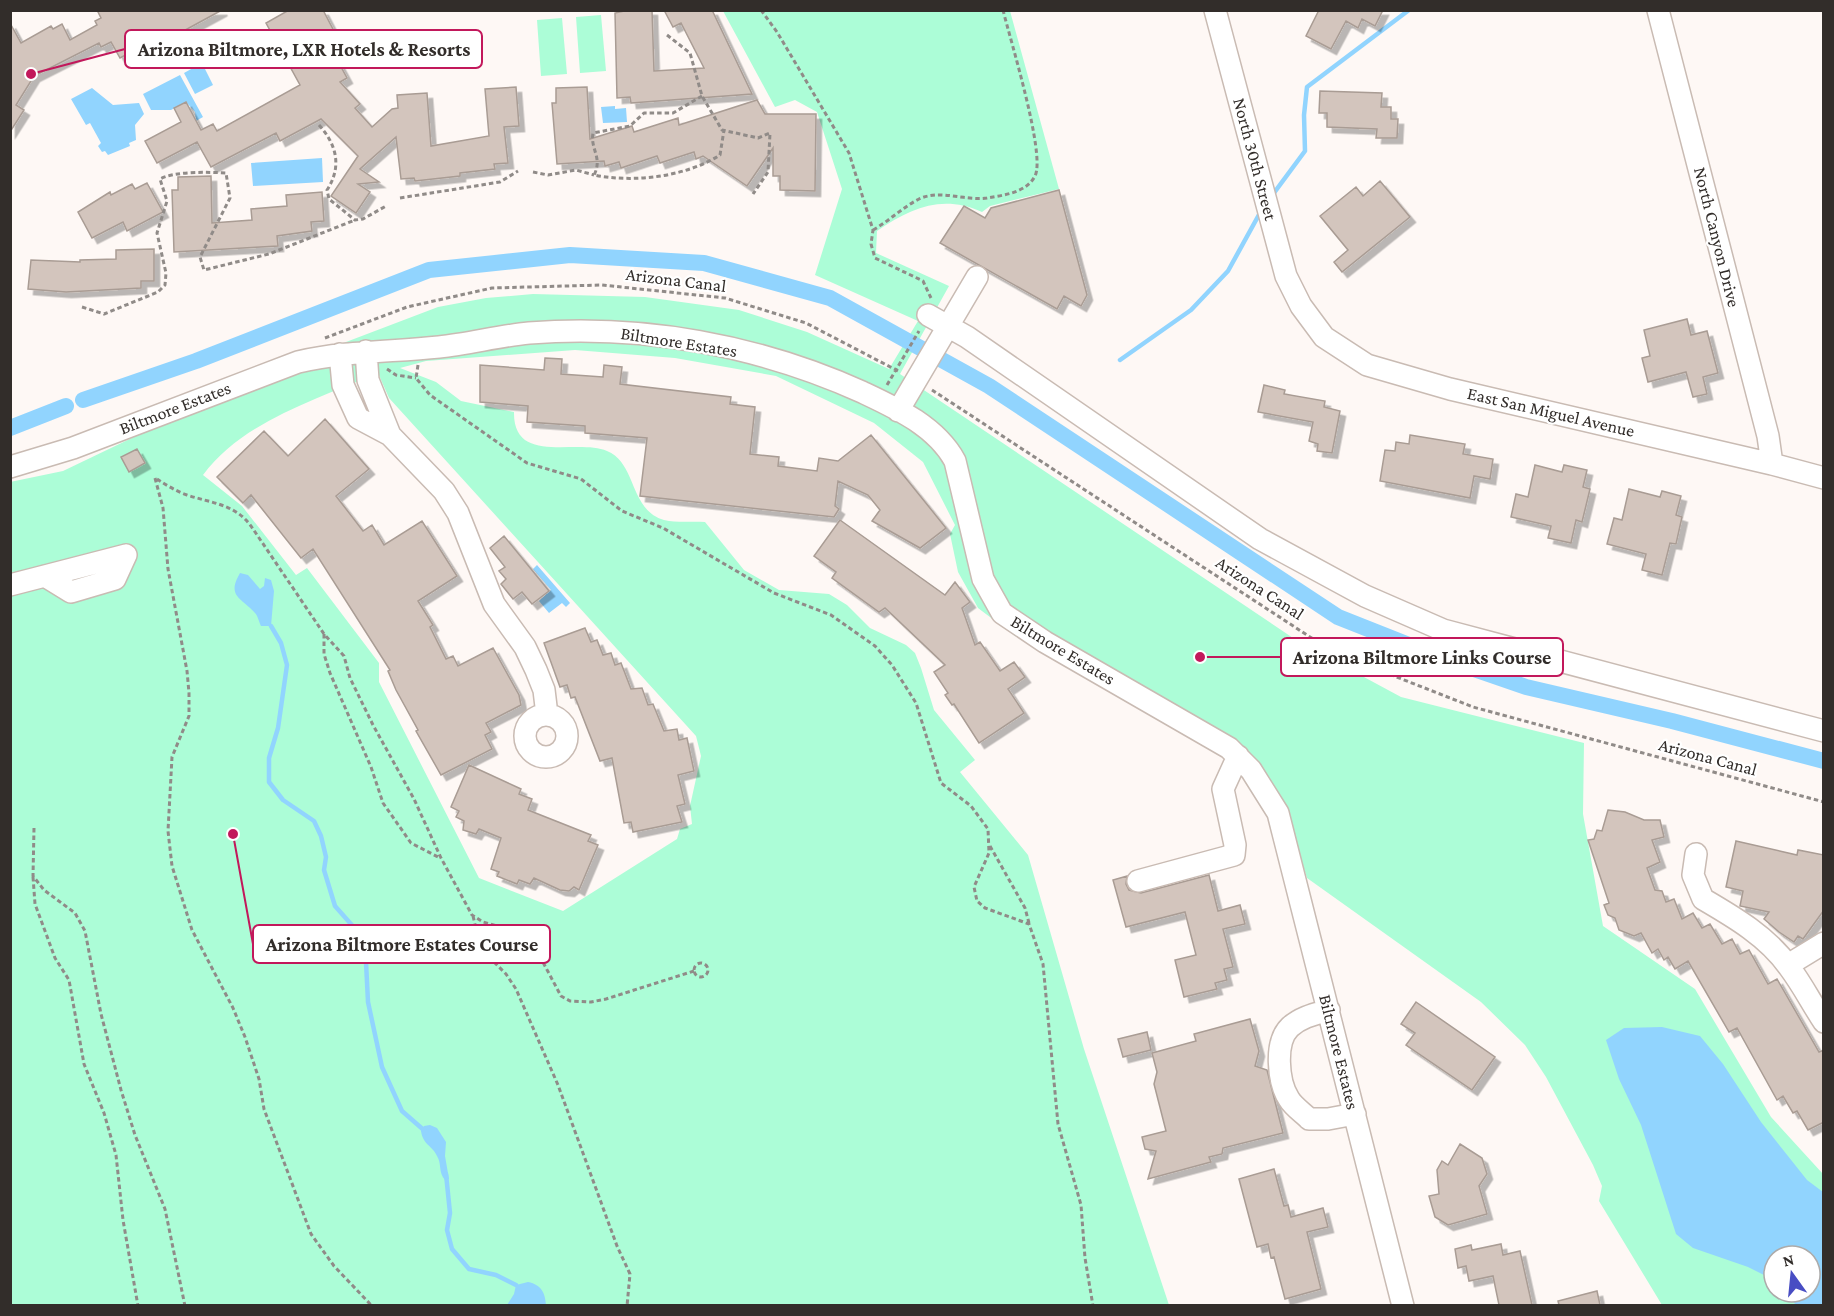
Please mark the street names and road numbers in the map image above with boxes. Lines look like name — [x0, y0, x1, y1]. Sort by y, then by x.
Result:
street label: North 30th Street — [1229, 96, 1281, 223]
street label: North Canyon Drive — [1690, 165, 1744, 309]
street label: Arizona Canal — [625, 264, 728, 296]
street label: Biltmore Estates — [619, 323, 739, 361]
street label: Biltmore Estates — [116, 378, 234, 438]
street label: East San Miguel Avenue — [1465, 383, 1637, 441]
street label: Arizona Canal — [1212, 552, 1308, 624]
street label: Biltmore Estates — [1007, 611, 1119, 689]
street label: Arizona Canal — [1657, 734, 1760, 780]
street label: Biltmore Estates — [1315, 992, 1363, 1112]

